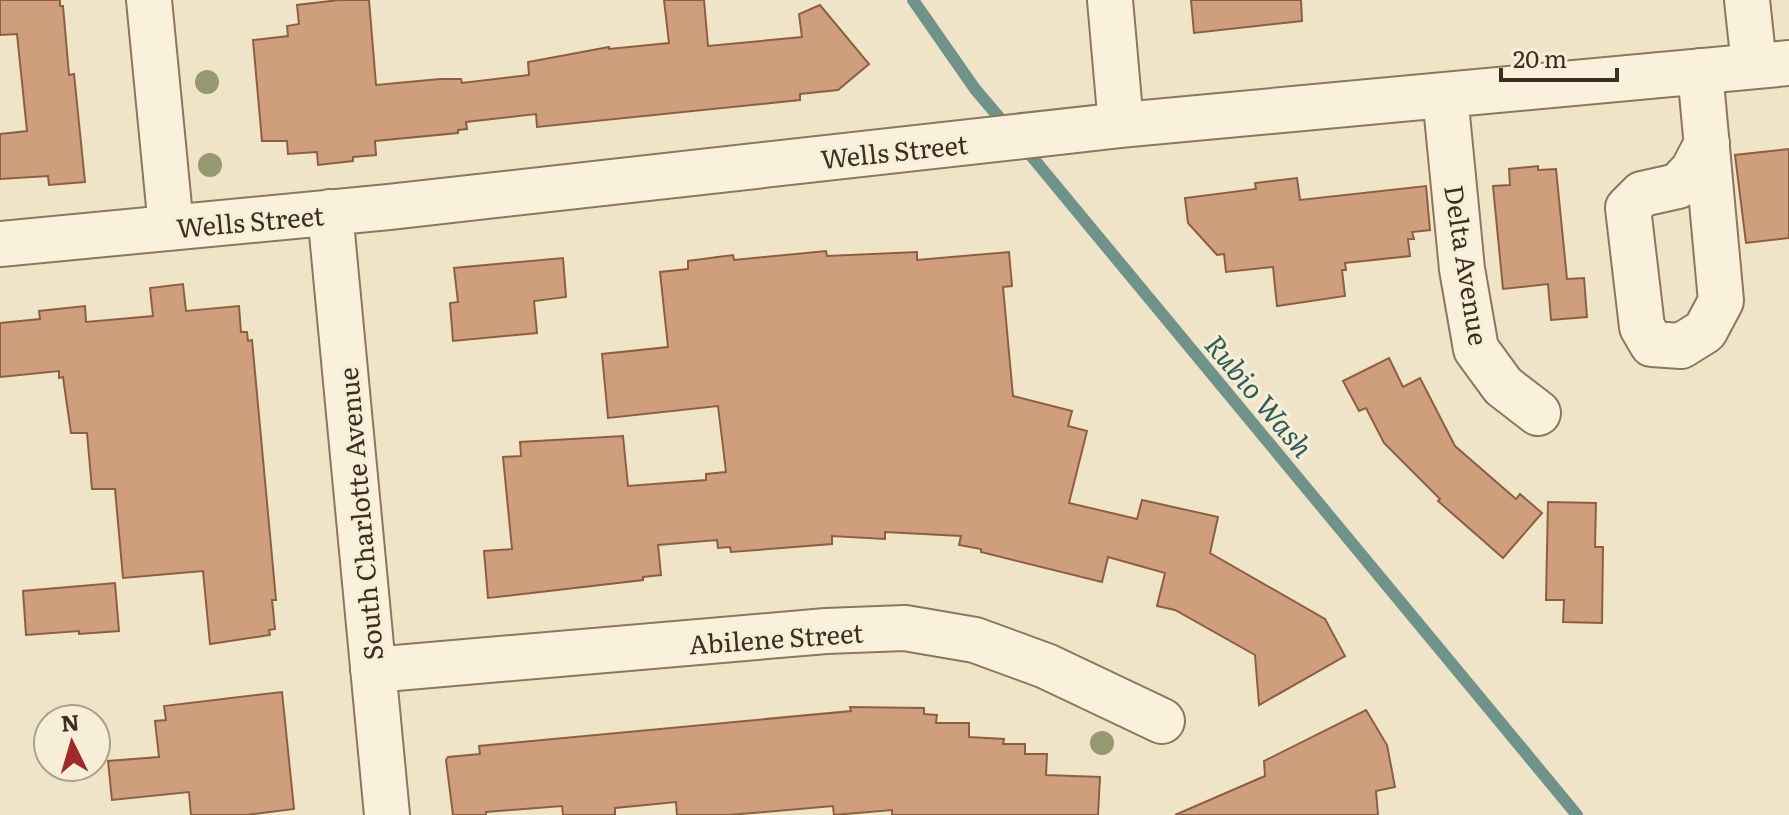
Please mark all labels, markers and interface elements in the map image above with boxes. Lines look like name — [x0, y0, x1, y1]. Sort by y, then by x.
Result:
scale bar — [1501, 32, 1617, 82]
text: 20 m — [1513, 40, 1567, 75]
street label: Wells Street — [818, 123, 970, 177]
street label: Delta Avenue — [1436, 182, 1500, 348]
street label: Wells Street — [175, 194, 326, 246]
water label: Rubio Wash — [1196, 324, 1324, 466]
street label: South Charlotte Avenue — [327, 366, 391, 662]
street label: Abilene Street — [687, 611, 865, 663]
north arrow — [32, 703, 112, 783]
text: N — [59, 704, 81, 739]

